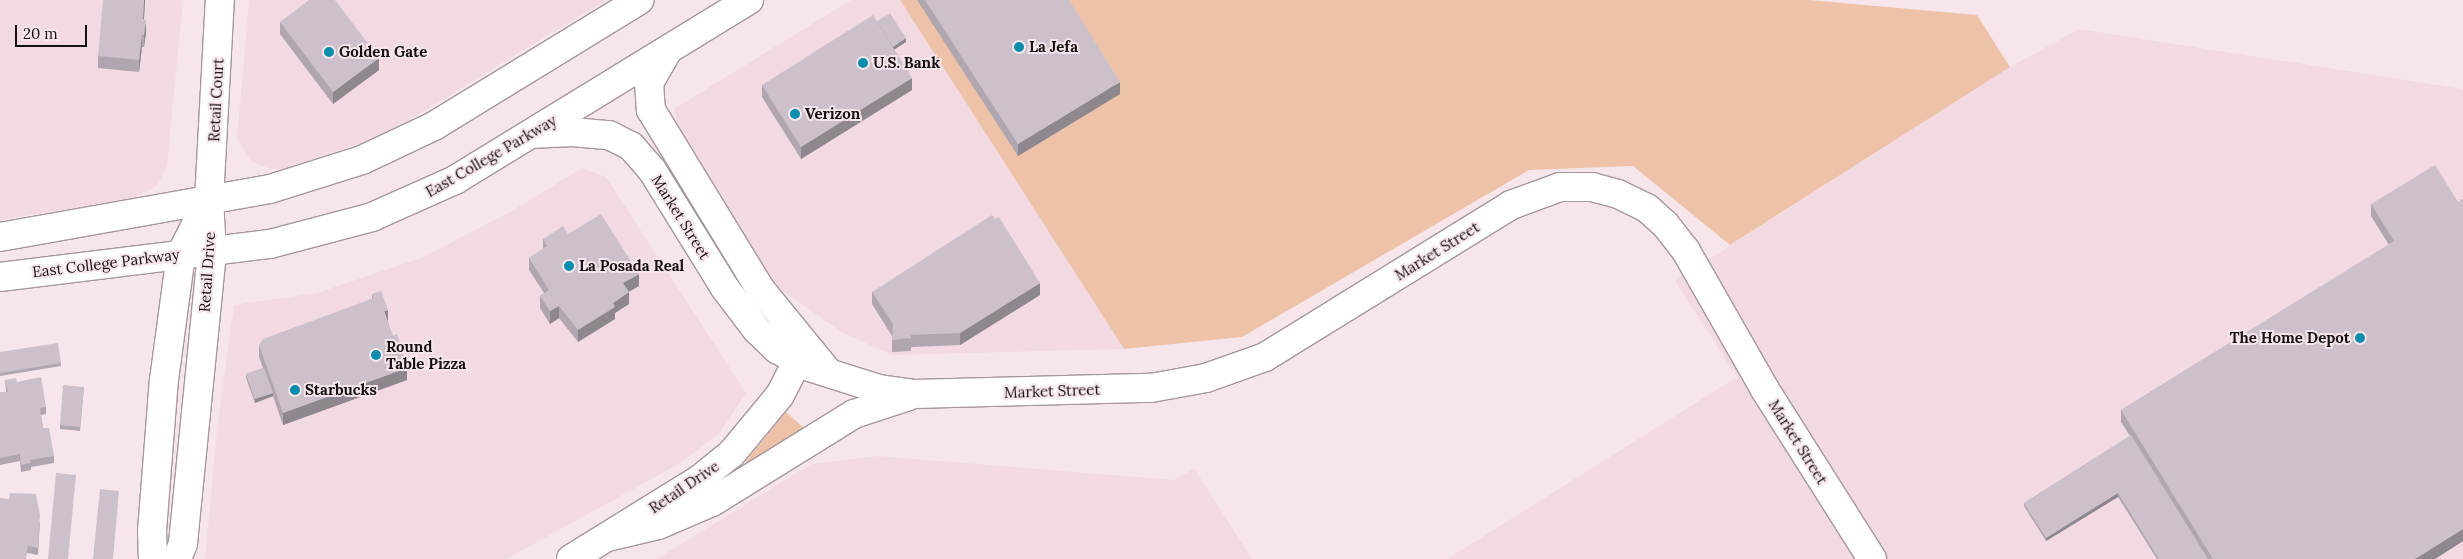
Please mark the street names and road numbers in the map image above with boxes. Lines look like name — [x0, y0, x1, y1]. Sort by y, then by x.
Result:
street label: Retail Court — [205, 58, 227, 142]
street label: East College Parkway — [422, 111, 560, 201]
street label: Market Street — [648, 171, 714, 263]
street label: Market Street — [1391, 218, 1483, 284]
street label: Retail Drive — [195, 231, 219, 313]
street label: East College Parkway — [31, 245, 181, 281]
street label: Market Street — [1004, 380, 1100, 402]
street label: Market Street — [1765, 396, 1831, 488]
street label: Retail Drive — [646, 457, 722, 517]

